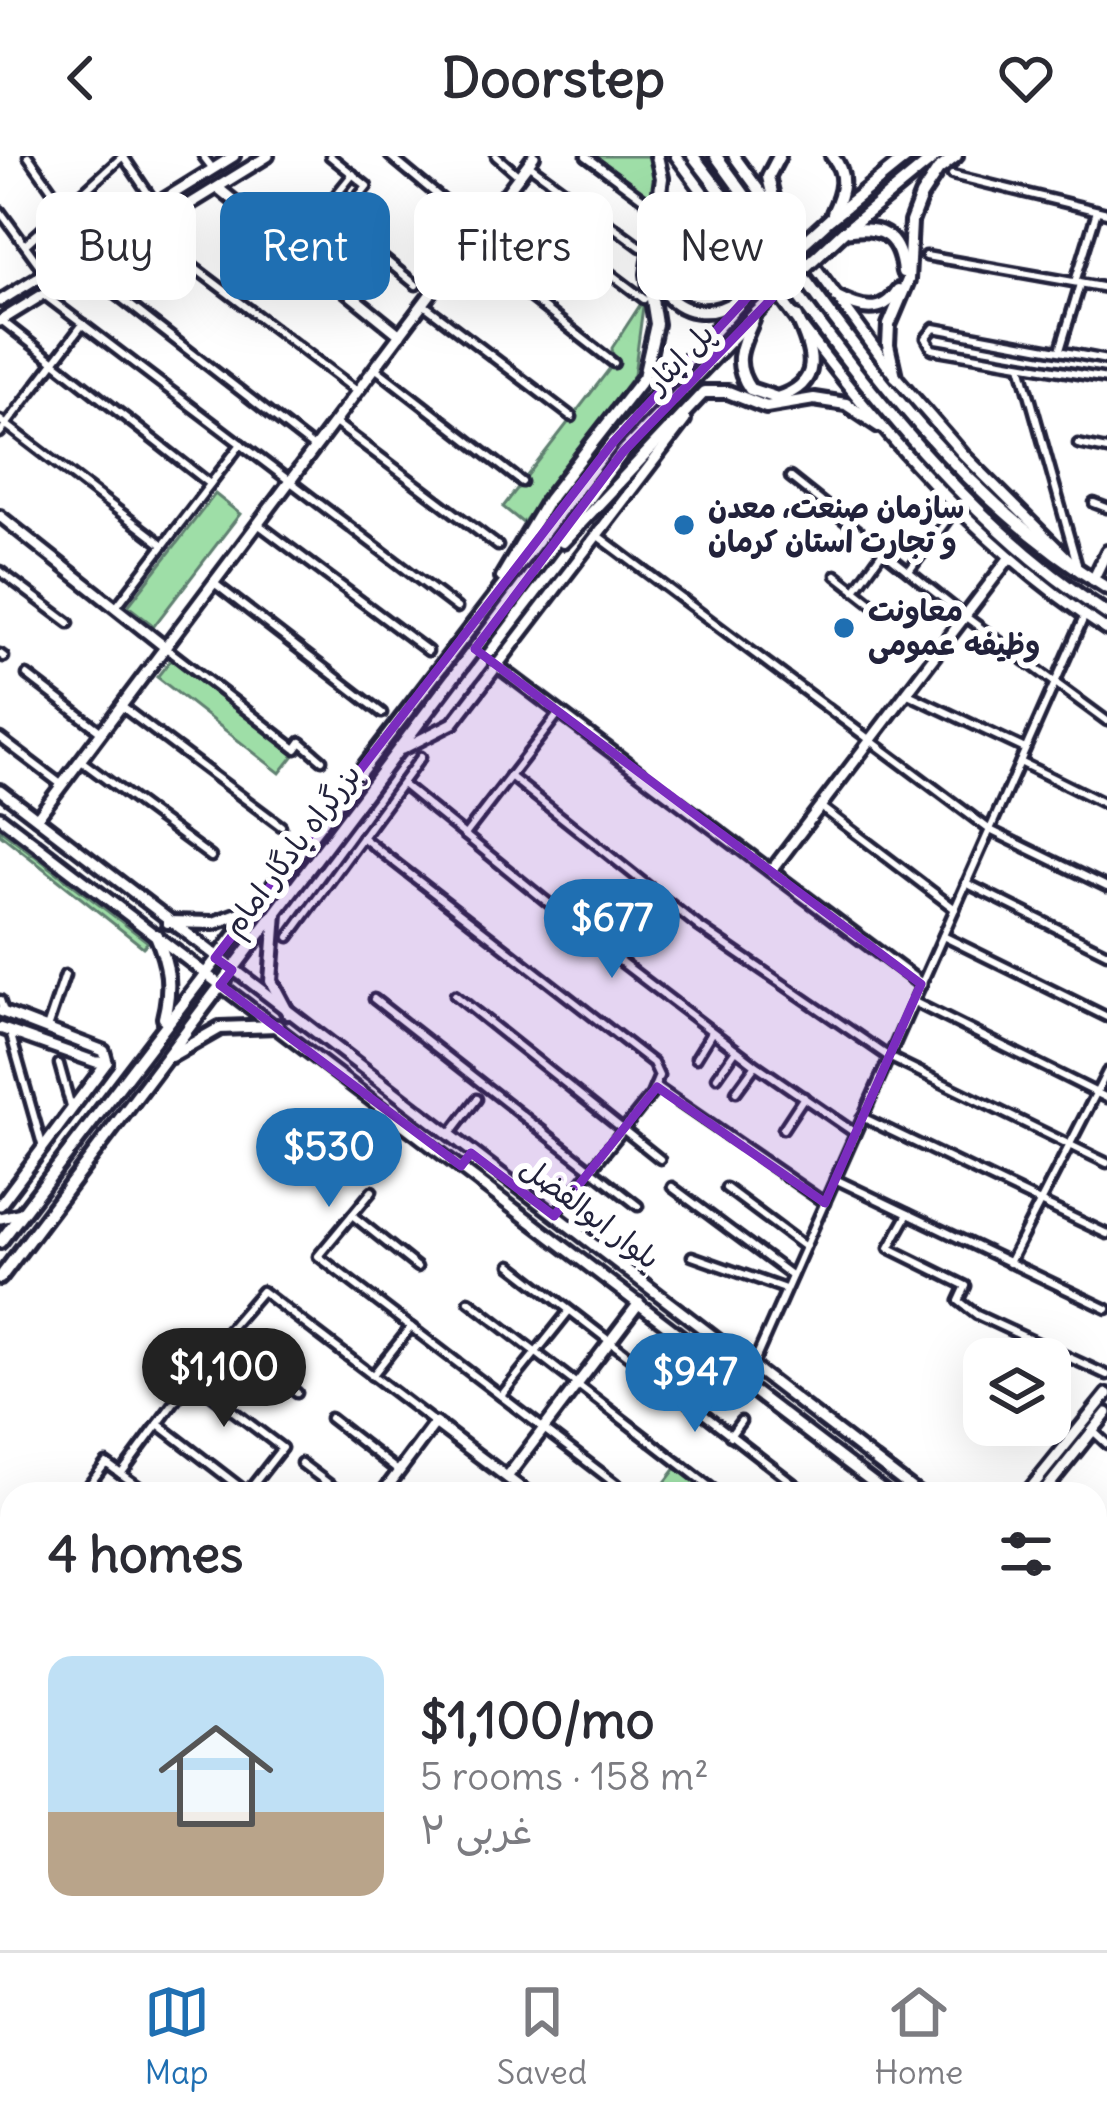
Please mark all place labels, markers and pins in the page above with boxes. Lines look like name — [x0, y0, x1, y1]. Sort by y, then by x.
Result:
place label: سازمان صنعت، معدن و تجارت استان کرمان — [708, 488, 964, 560]
marker: سازمان صنعت، معدن و تجارت استان کرمان — [671, 512, 697, 538]
place label: معاونت وظیفه عمومی — [868, 591, 1040, 664]
marker: معاونت وظیفه عمومی — [831, 615, 857, 641]
pin: $677 — [541, 879, 683, 981]
pin: $530 — [258, 1108, 400, 1210]
pin: $1,100 — [126, 1328, 322, 1430]
pin: $947 — [624, 1333, 766, 1435]

